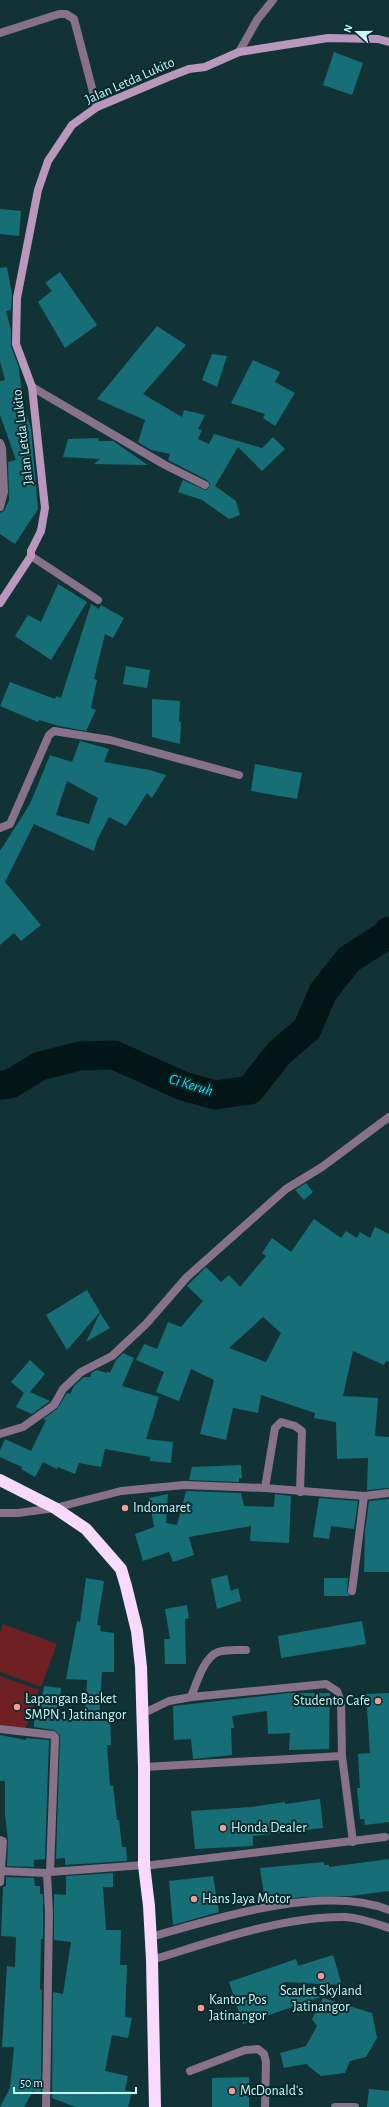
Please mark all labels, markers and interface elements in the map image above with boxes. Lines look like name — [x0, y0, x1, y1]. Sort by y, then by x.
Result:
north arrow — [337, 12, 377, 52]
text: N — [342, 23, 355, 34]
street label: Jalan Letda Lukito — [83, 55, 177, 107]
street label: Jalan Letda Lukito — [10, 388, 36, 486]
water label: Ci Keruh — [167, 1071, 215, 1099]
place label: Indomaret — [133, 1501, 191, 1515]
marker: Indomaret — [120, 1503, 130, 1513]
place label: Lapangan Basket SMPN 1 Jatinangor — [25, 1692, 127, 1722]
place label: Studento Cafe — [293, 1694, 370, 1708]
marker: Studento Cafe — [373, 1696, 383, 1706]
marker: Lapangan Basket SMPN 1 Jatinangor — [12, 1702, 22, 1712]
place label: Honda Dealer — [231, 1821, 307, 1835]
marker: Honda Dealer — [218, 1823, 228, 1833]
place label: Hans Jaya Motor — [202, 1892, 291, 1906]
marker: Hans Jaya Motor — [189, 1894, 199, 1904]
marker: Scarlet Skyland Jatinangor — [316, 1971, 326, 1981]
place label: Scarlet Skyland Jatinangor — [280, 1984, 362, 2014]
place label: Kantor Pos Jatinangor — [209, 1993, 267, 2023]
marker: Kantor Pos Jatinangor — [196, 2003, 206, 2013]
scale bar — [14, 2069, 136, 2095]
text: 50 m — [20, 2077, 43, 2089]
place label: McDonald's — [240, 2084, 303, 2098]
marker: McDonald's — [227, 2086, 237, 2096]

